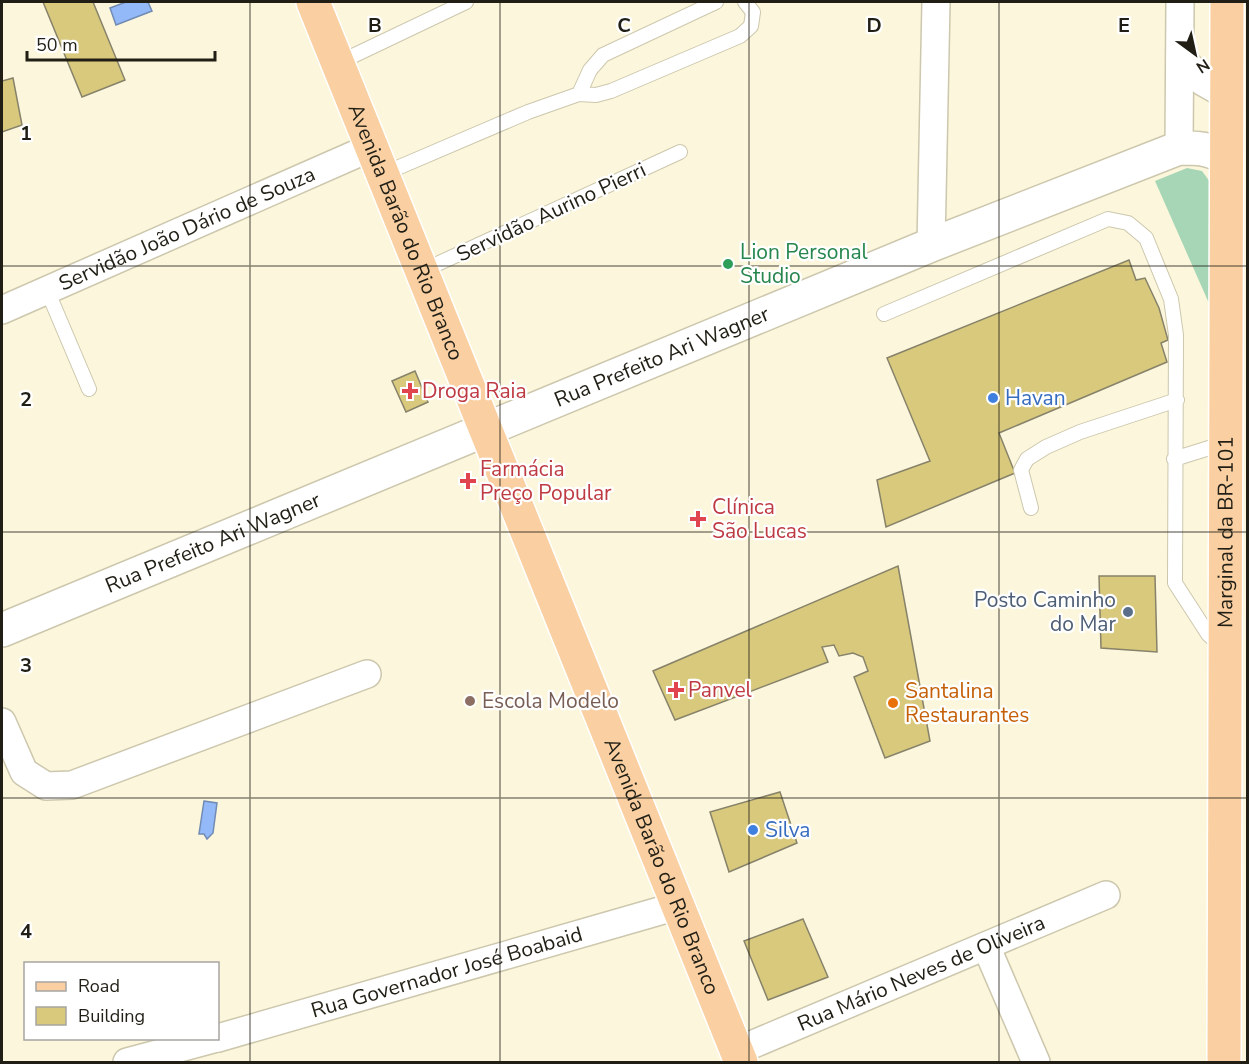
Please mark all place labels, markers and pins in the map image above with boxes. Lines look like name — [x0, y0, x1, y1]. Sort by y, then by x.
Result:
place label: Lion Personal Studio — [740, 238, 869, 290]
marker: Lion Personal Studio — [721, 257, 735, 271]
place label: Droga Raia — [422, 377, 527, 405]
marker: Droga Raia — [403, 384, 417, 398]
place label: Havan — [1005, 384, 1066, 412]
marker: Havan — [986, 391, 1000, 405]
place label: Farmácia Preço Popular — [480, 455, 612, 507]
marker: Farmácia Preço Popular — [461, 474, 475, 488]
place label: Clínica São Lucas — [712, 493, 807, 545]
marker: Clínica São Lucas — [689, 510, 707, 528]
place label: Posto Caminho do Mar — [974, 586, 1116, 638]
marker: Posto Caminho do Mar — [1121, 605, 1135, 619]
place label: Panvel — [688, 676, 753, 704]
place label: Santalina Restaurantes — [905, 677, 1029, 729]
marker: Panvel — [669, 683, 683, 697]
place label: Escola Modelo — [482, 687, 619, 715]
marker: Escola Modelo — [463, 694, 477, 708]
marker: Santalina Restaurantes — [886, 696, 900, 710]
place label: Silva — [765, 816, 811, 844]
marker: Silva — [746, 823, 760, 837]

